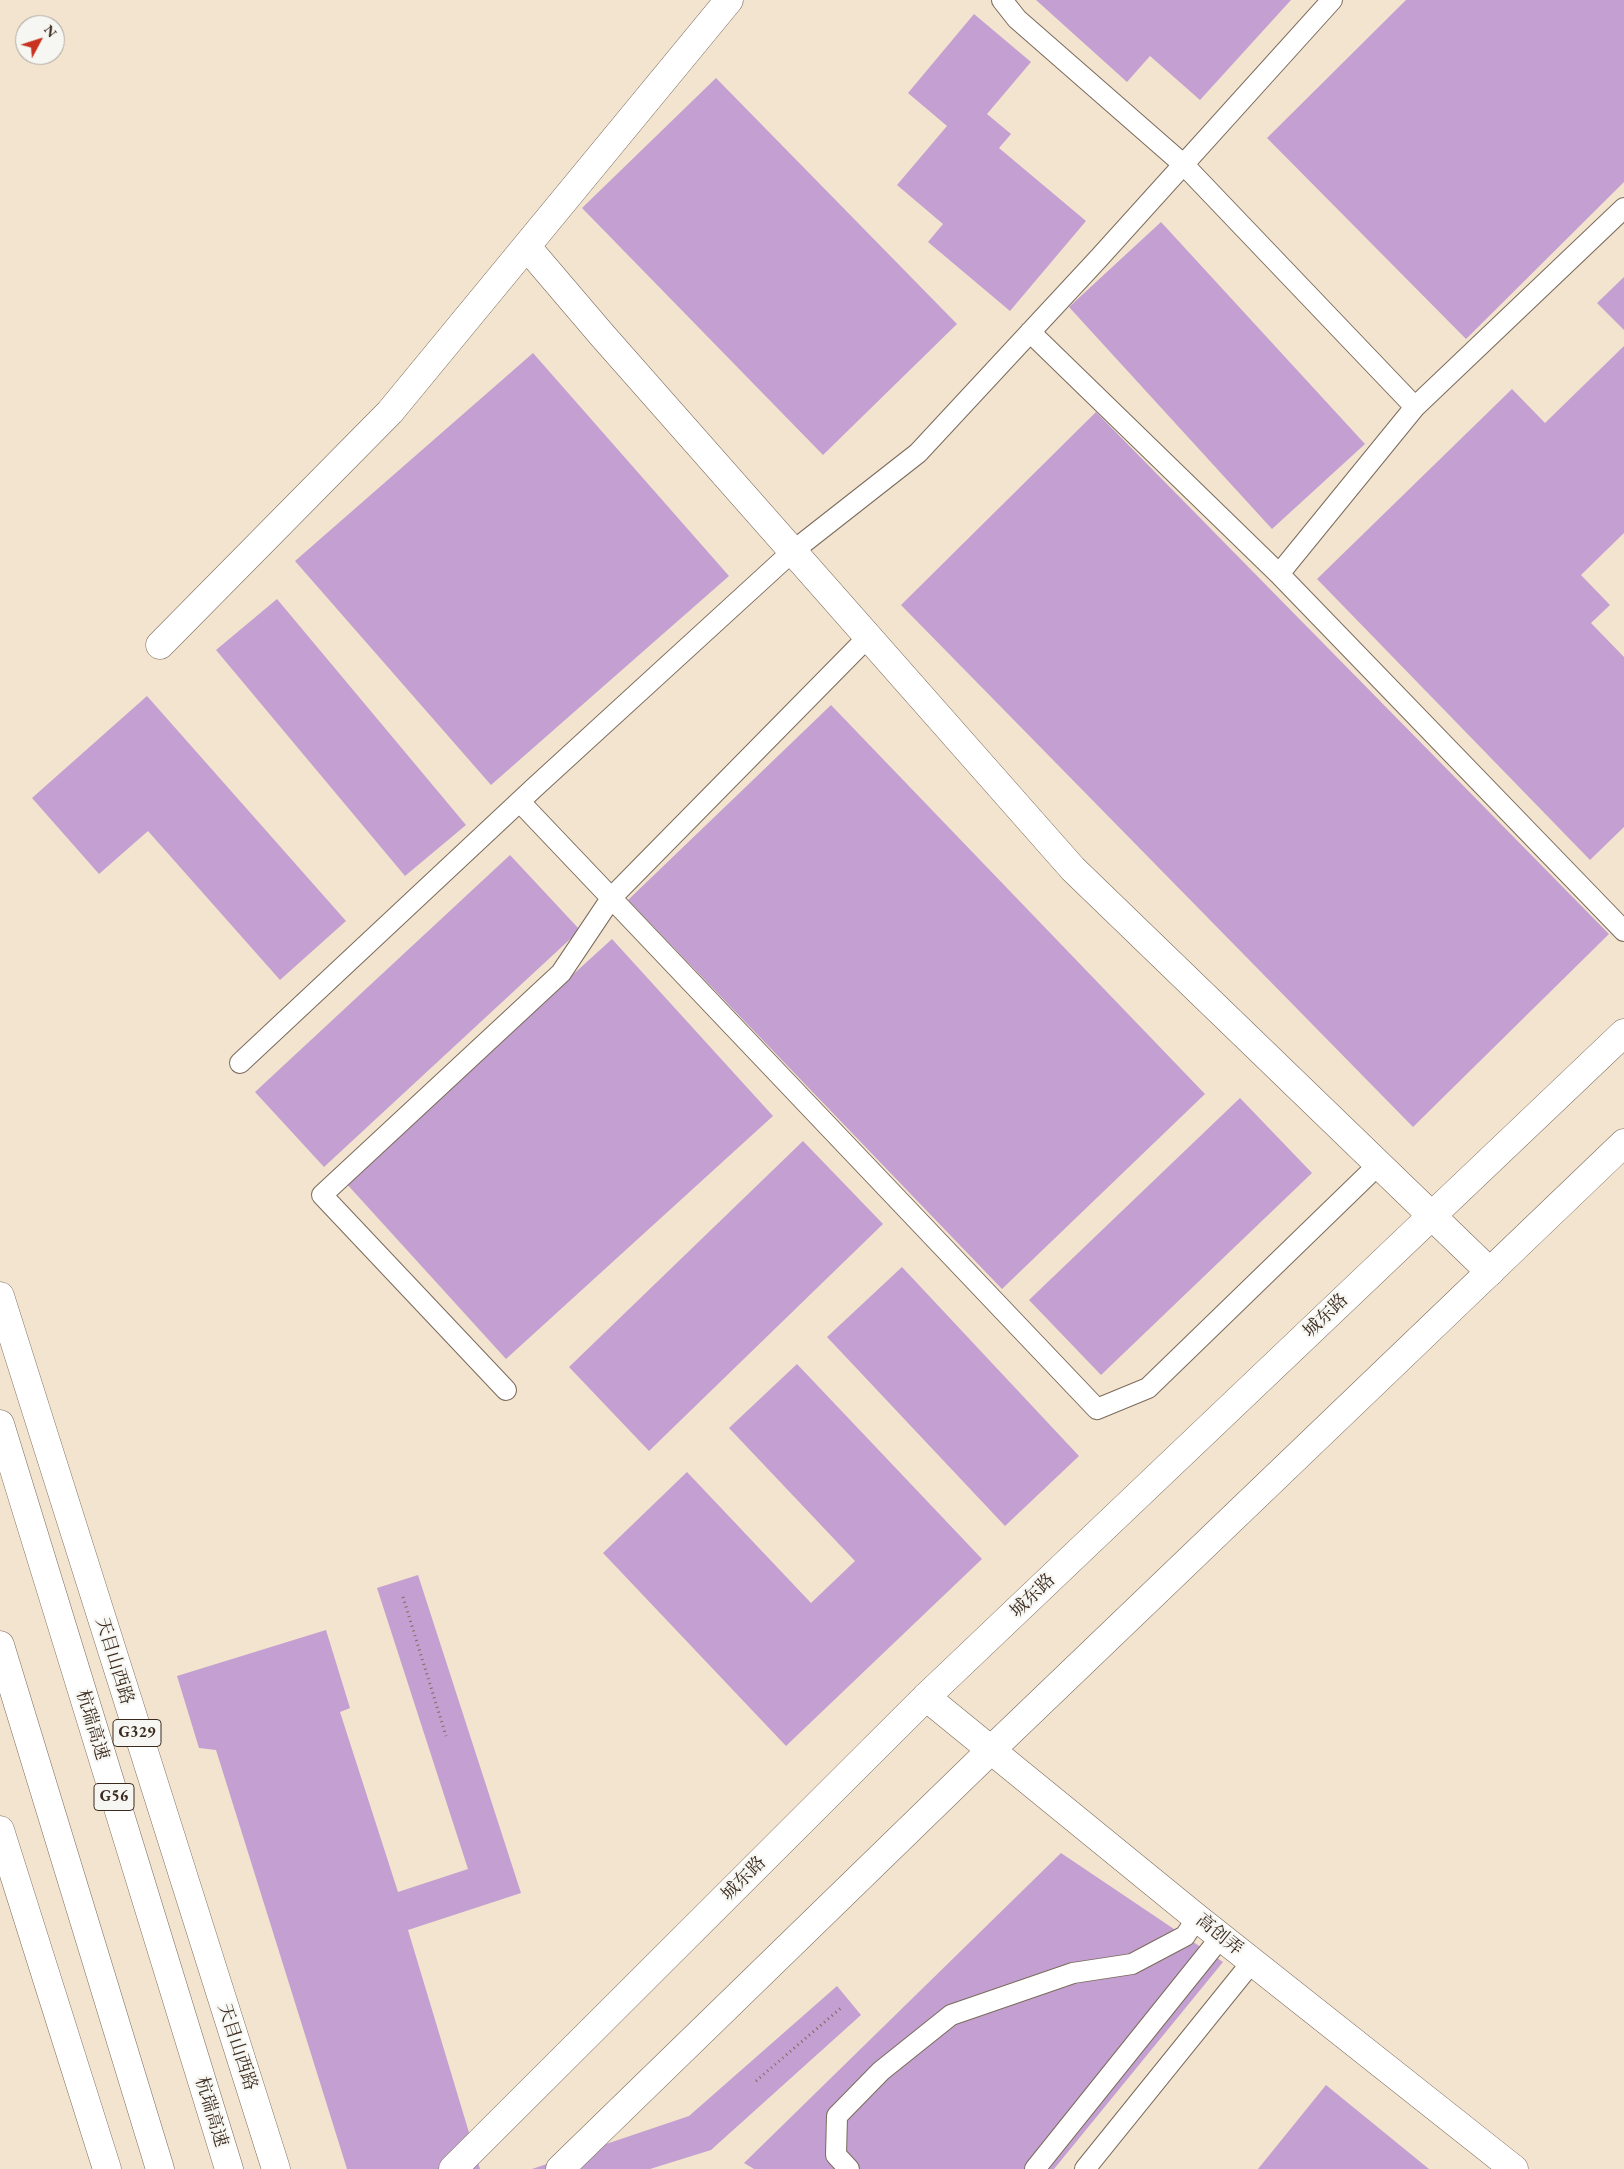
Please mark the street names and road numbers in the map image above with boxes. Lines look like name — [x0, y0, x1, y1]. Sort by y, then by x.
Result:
street label: 城东路 — [1299, 1289, 1353, 1343]
street label: 城东路 — [1006, 1569, 1060, 1623]
street label: 天目山西路 — [91, 1615, 137, 1707]
street label: 杭瑞高速 — [71, 1687, 113, 1763]
road number: G329 — [113, 1720, 161, 1746]
road number: G56 — [94, 1784, 134, 1810]
street label: 城东路 — [717, 1852, 771, 1906]
street label: 高创弄 — [1191, 1910, 1247, 1960]
street label: 天目山西路 — [213, 2001, 261, 2093]
street label: 杭瑞高速 — [190, 2074, 232, 2150]

